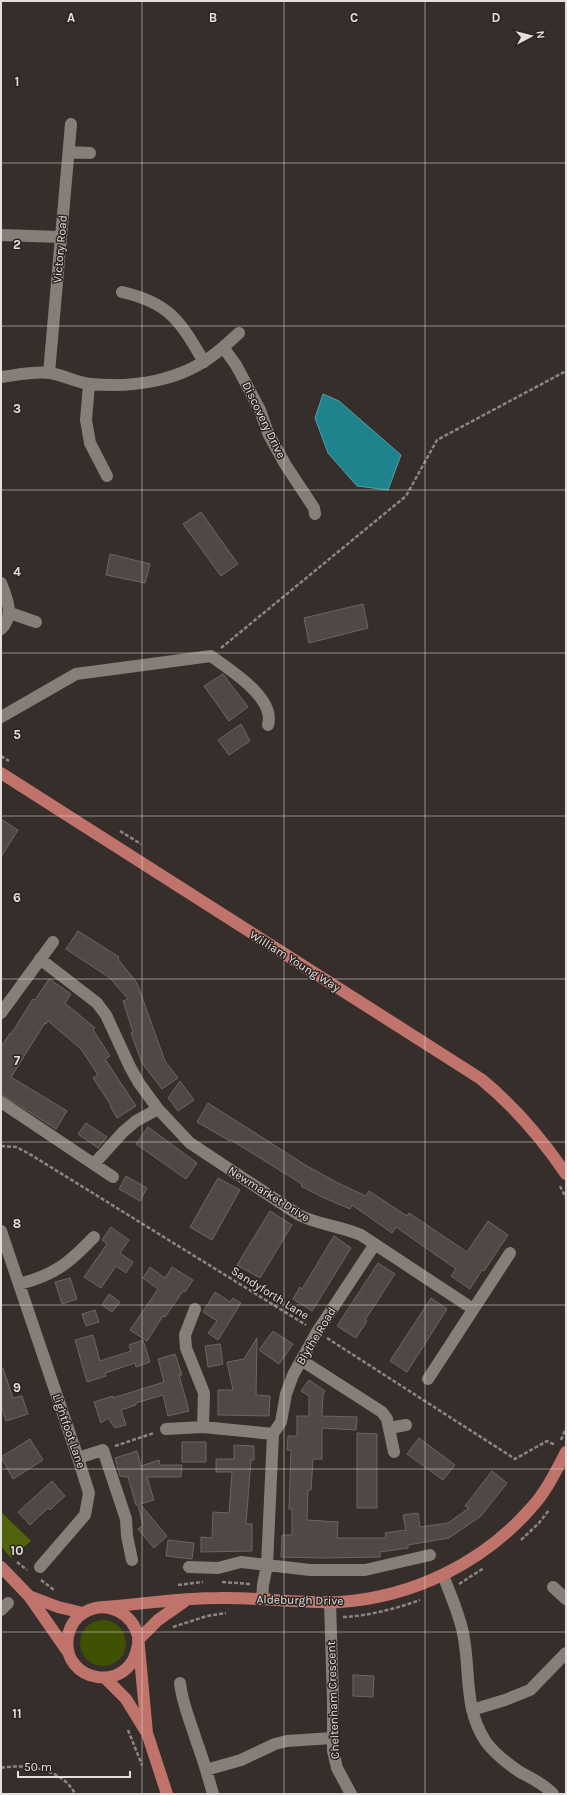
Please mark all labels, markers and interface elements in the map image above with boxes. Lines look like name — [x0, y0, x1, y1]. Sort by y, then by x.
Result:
text: A — [67, 10, 75, 25]
text: B — [209, 10, 217, 25]
text: C — [350, 10, 358, 25]
text: D — [492, 10, 501, 25]
north arrow — [511, 16, 551, 56]
text: N — [533, 30, 547, 40]
text: 1 — [15, 74, 19, 89]
street label: Victory Road — [50, 215, 70, 283]
text: 2 — [13, 237, 21, 252]
street label: Discovery Drive — [239, 379, 289, 461]
text: 3 — [13, 401, 21, 416]
text: 4 — [13, 564, 21, 579]
text: 5 — [13, 727, 21, 742]
text: 6 — [13, 890, 21, 905]
street label: William Young Way — [247, 927, 343, 995]
text: 7 — [14, 1053, 21, 1068]
street label: Newmarket Drive — [226, 1163, 312, 1225]
text: 8 — [13, 1216, 21, 1231]
street label: Sandyforth Lane — [229, 1263, 311, 1323]
street label: Blythe Road — [293, 1305, 339, 1367]
text: 9 — [13, 1380, 21, 1395]
street label: Lightfoot Lane — [50, 1392, 88, 1470]
text: 10 — [11, 1543, 23, 1558]
street label: Aldeburgh Drive — [256, 1592, 344, 1608]
street label: Cheltenham Crescent — [324, 1640, 342, 1759]
text: 11 — [12, 1706, 22, 1721]
scale bar — [18, 1753, 130, 1779]
text: 50 m — [24, 1760, 52, 1774]

